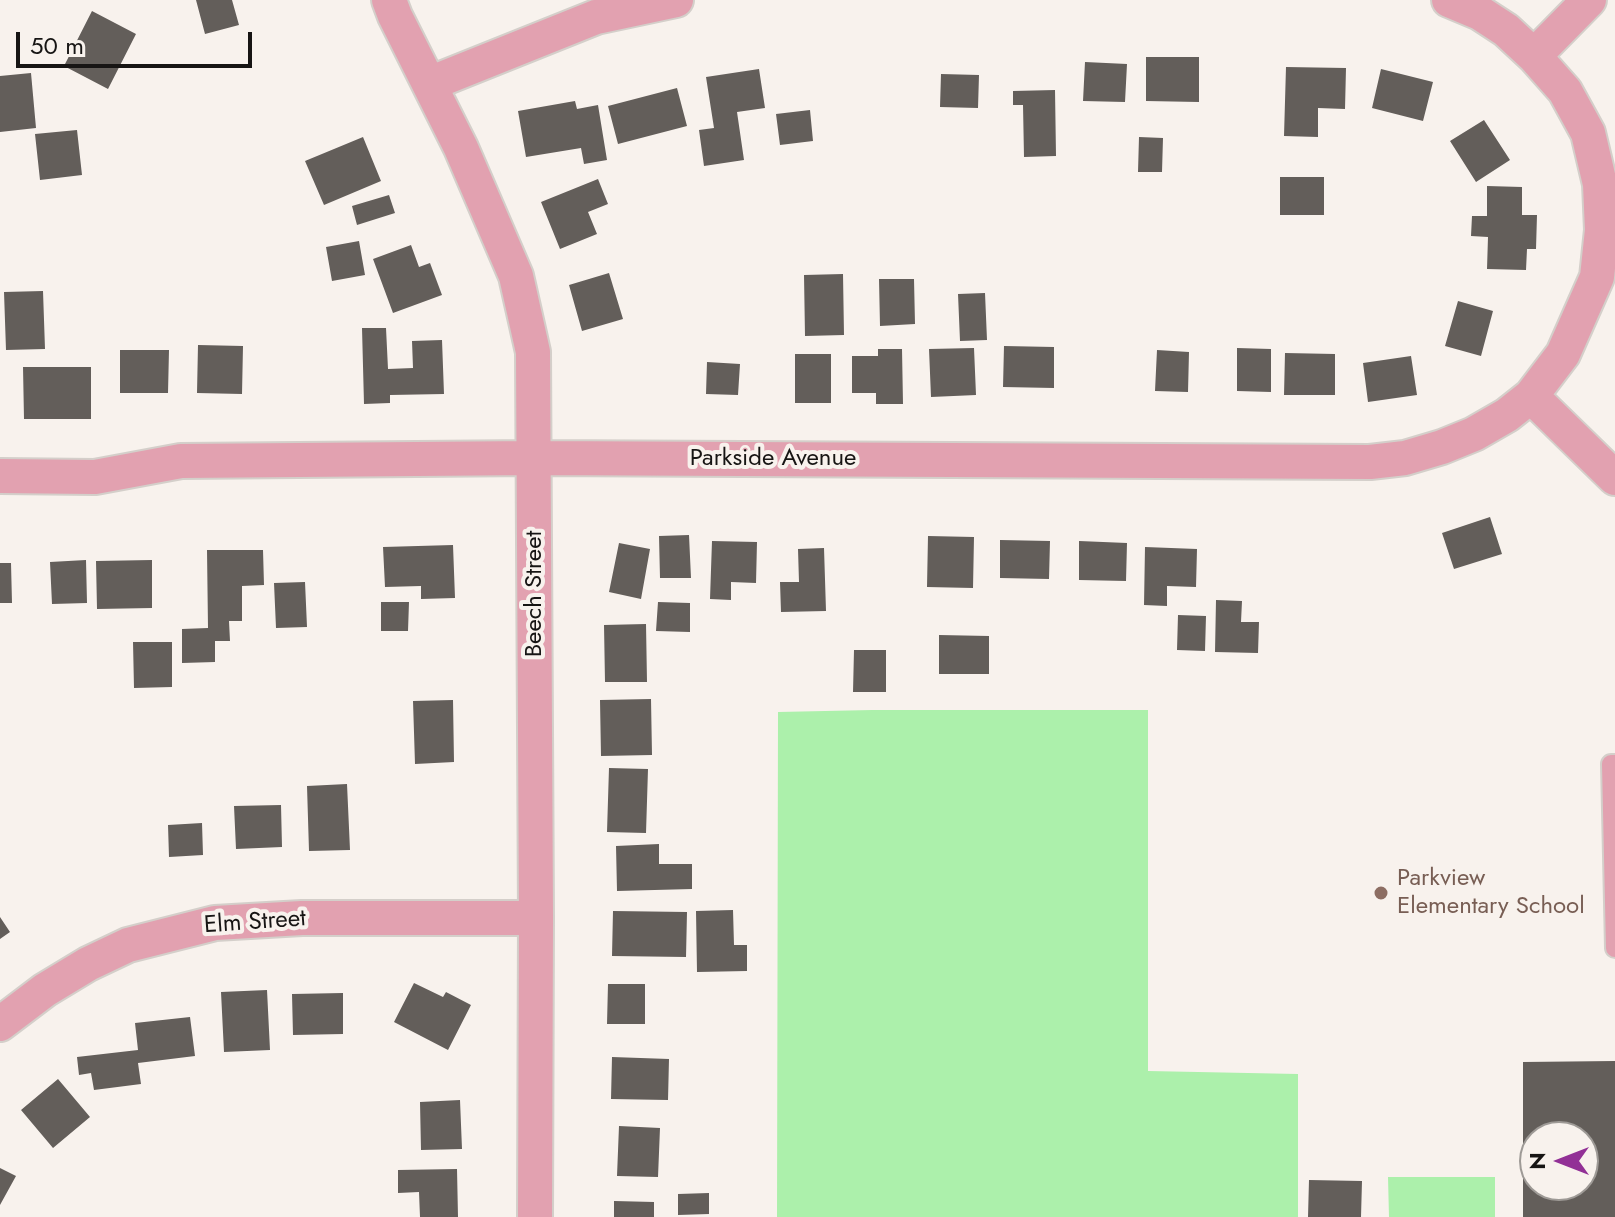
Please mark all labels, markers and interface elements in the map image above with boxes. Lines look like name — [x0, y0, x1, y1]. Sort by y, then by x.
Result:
scale bar — [20, 16, 256, 66]
text: 50 m — [30, 28, 84, 63]
street label: Parkside Avenue — [690, 445, 856, 473]
street label: Beech Street — [521, 531, 549, 657]
place label: Parkview Elementary School — [1397, 865, 1585, 921]
marker: Parkview Elementary School — [1372, 884, 1390, 902]
street label: Elm Street — [203, 905, 307, 941]
north arrow — [1519, 1121, 1599, 1201]
text: N — [1521, 1152, 1553, 1170]

